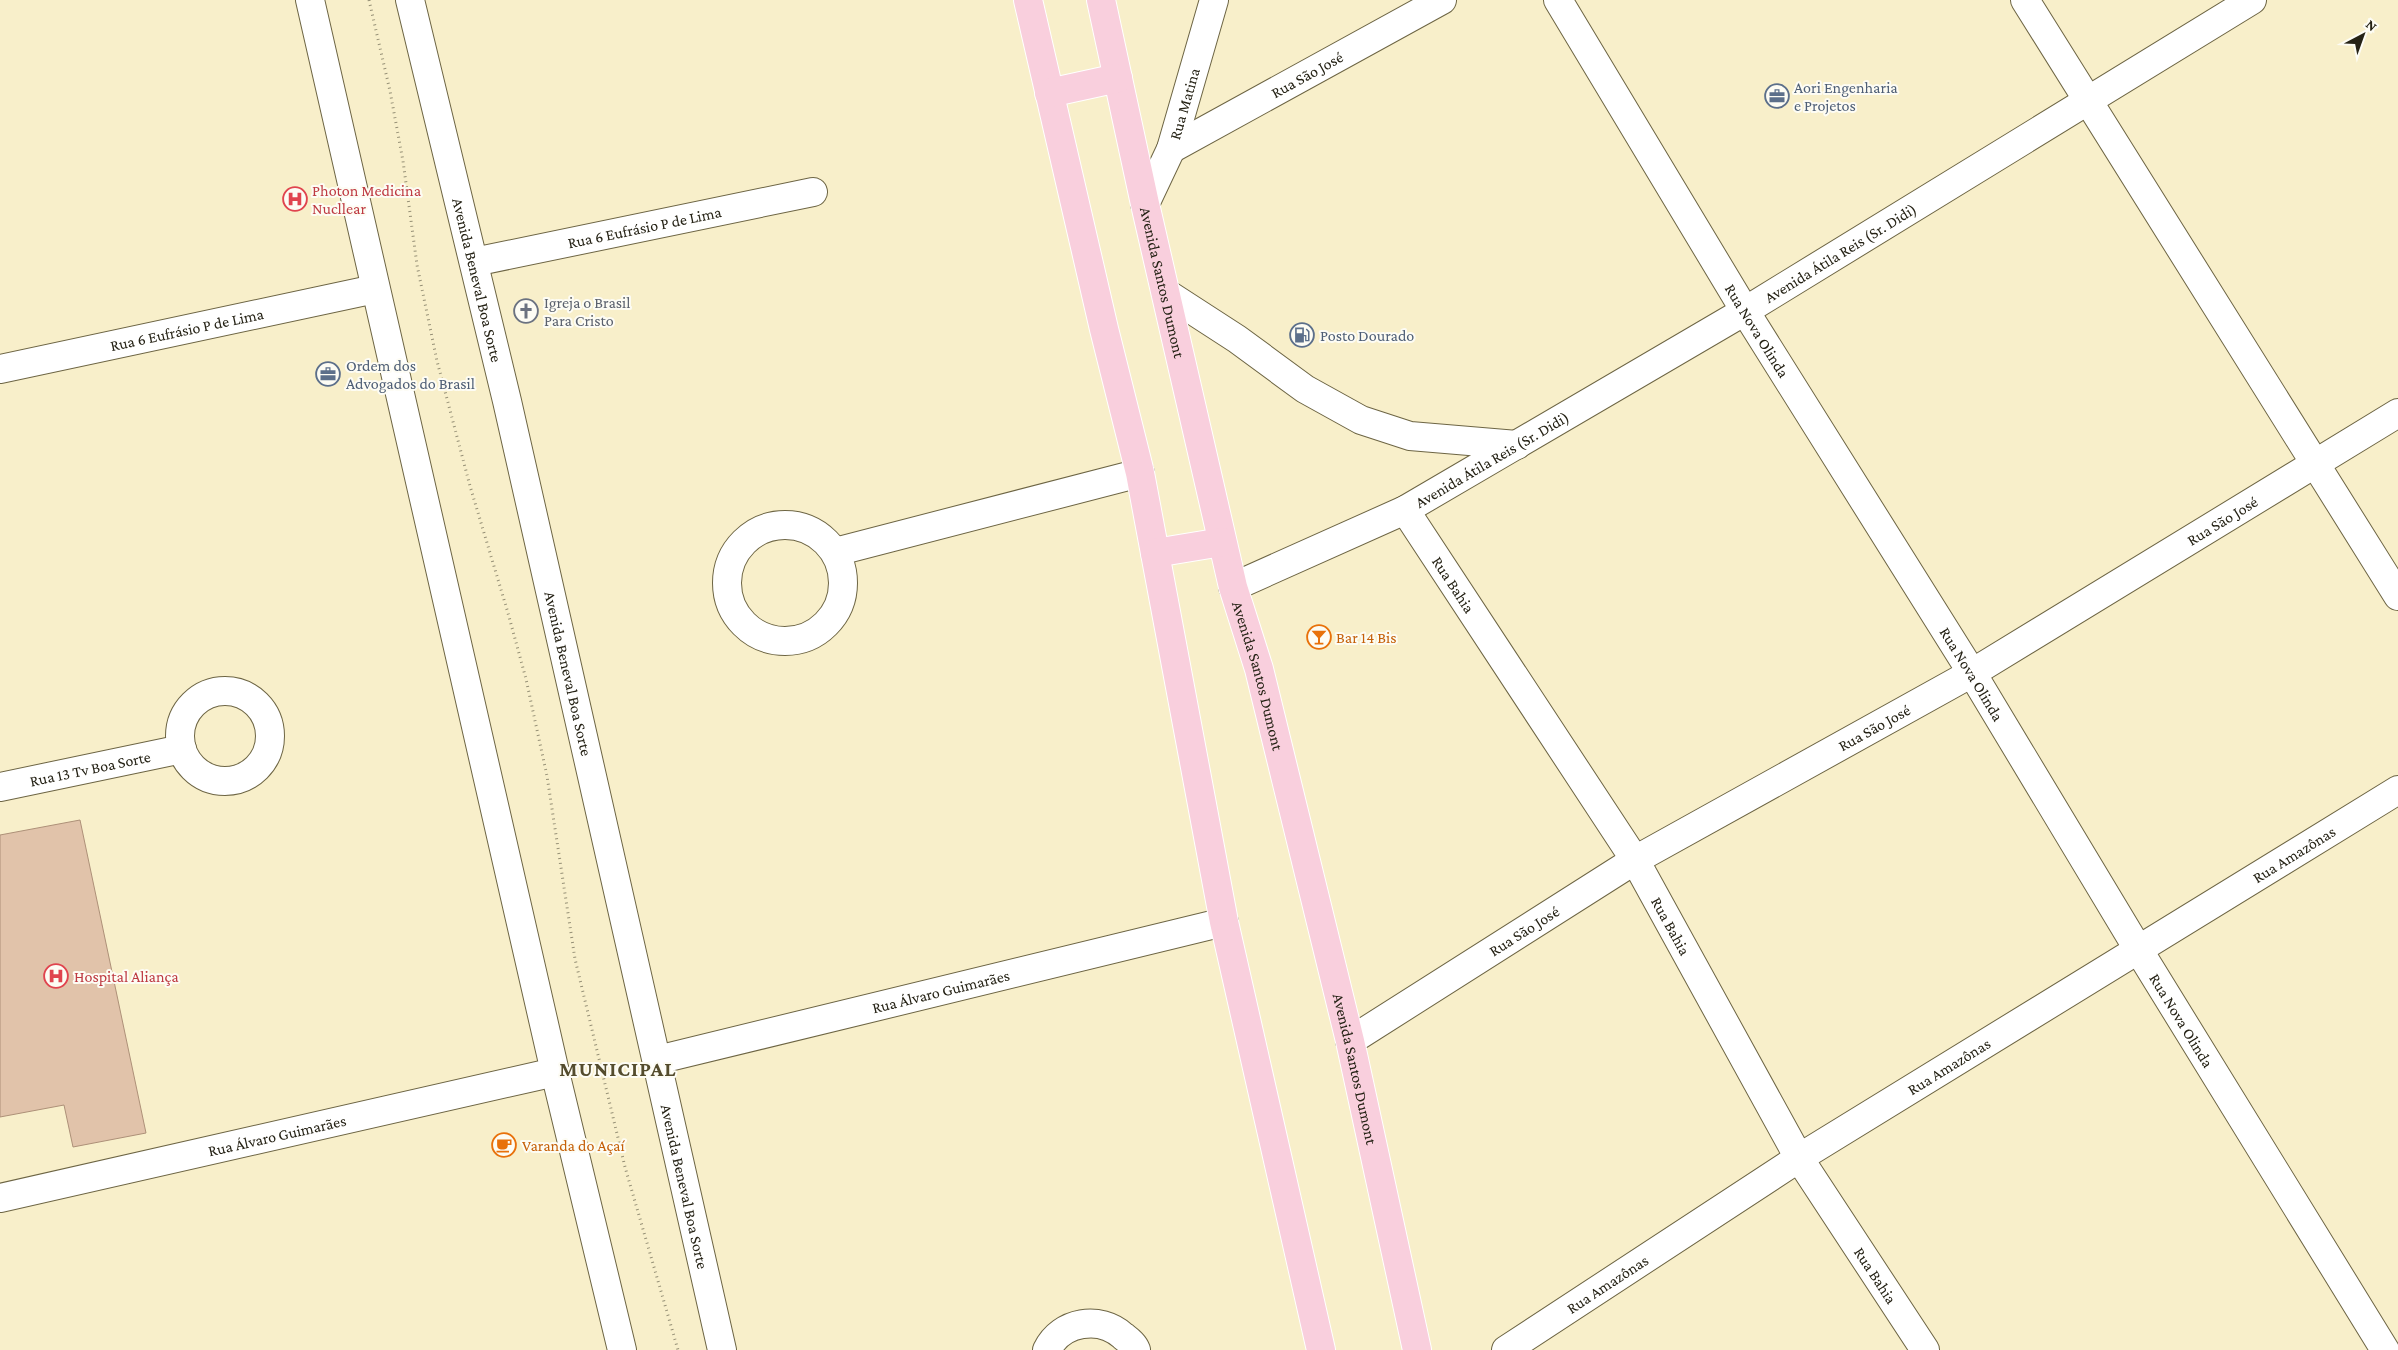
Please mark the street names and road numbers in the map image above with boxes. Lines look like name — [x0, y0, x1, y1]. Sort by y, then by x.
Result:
street label: Rua São José — [1268, 48, 1346, 101]
street label: Rua Matina — [1166, 65, 1203, 141]
street label: Avenida Beneval Boa Sorte — [450, 196, 506, 364]
street label: Avenida Átila Reis (Sr. Didi) — [1761, 200, 1920, 306]
street label: Rua 6 Eufrásio P de Lima — [566, 203, 723, 251]
street label: Avenida Santos Dumont — [1137, 205, 1189, 360]
street label: Rua Nova Olinda — [1722, 281, 1793, 381]
street label: Rua 6 Eufrásio P de Lima — [108, 304, 266, 354]
street label: Avenida Átila Reis (Sr. Didi) — [1412, 408, 1572, 511]
street label: Rua São José — [2184, 492, 2260, 548]
street label: Rua Bahia — [1429, 553, 1479, 616]
street label: Avenida Beneval Boa Sorte — [542, 590, 596, 757]
street label: Avenida Santos Dumont — [1229, 599, 1287, 753]
street label: Rua Nova Olinda — [1937, 624, 2008, 724]
street label: Rua São José — [1835, 701, 1913, 754]
street label: Rua 13 Tv Boa Sorte — [28, 747, 152, 789]
street label: Rua Amazônas — [2249, 822, 2338, 886]
street label: Rua Bahia — [1648, 894, 1694, 958]
street label: Rua São José — [1486, 902, 1562, 959]
street label: Rua Álvaro Guimarães — [870, 966, 1011, 1016]
street label: Rua Nova Olinda — [2147, 970, 2218, 1071]
street label: Avenida Santos Dumont — [1330, 992, 1381, 1147]
street label: Rua Amazônas — [1904, 1034, 1993, 1098]
street label: Avenida Beneval Boa Sorte — [658, 1103, 712, 1270]
street label: Rua Álvaro Guimarães — [206, 1111, 348, 1159]
street label: Rua Bahia — [1851, 1244, 1901, 1307]
street label: Rua Amazônas — [1563, 1251, 1651, 1317]

